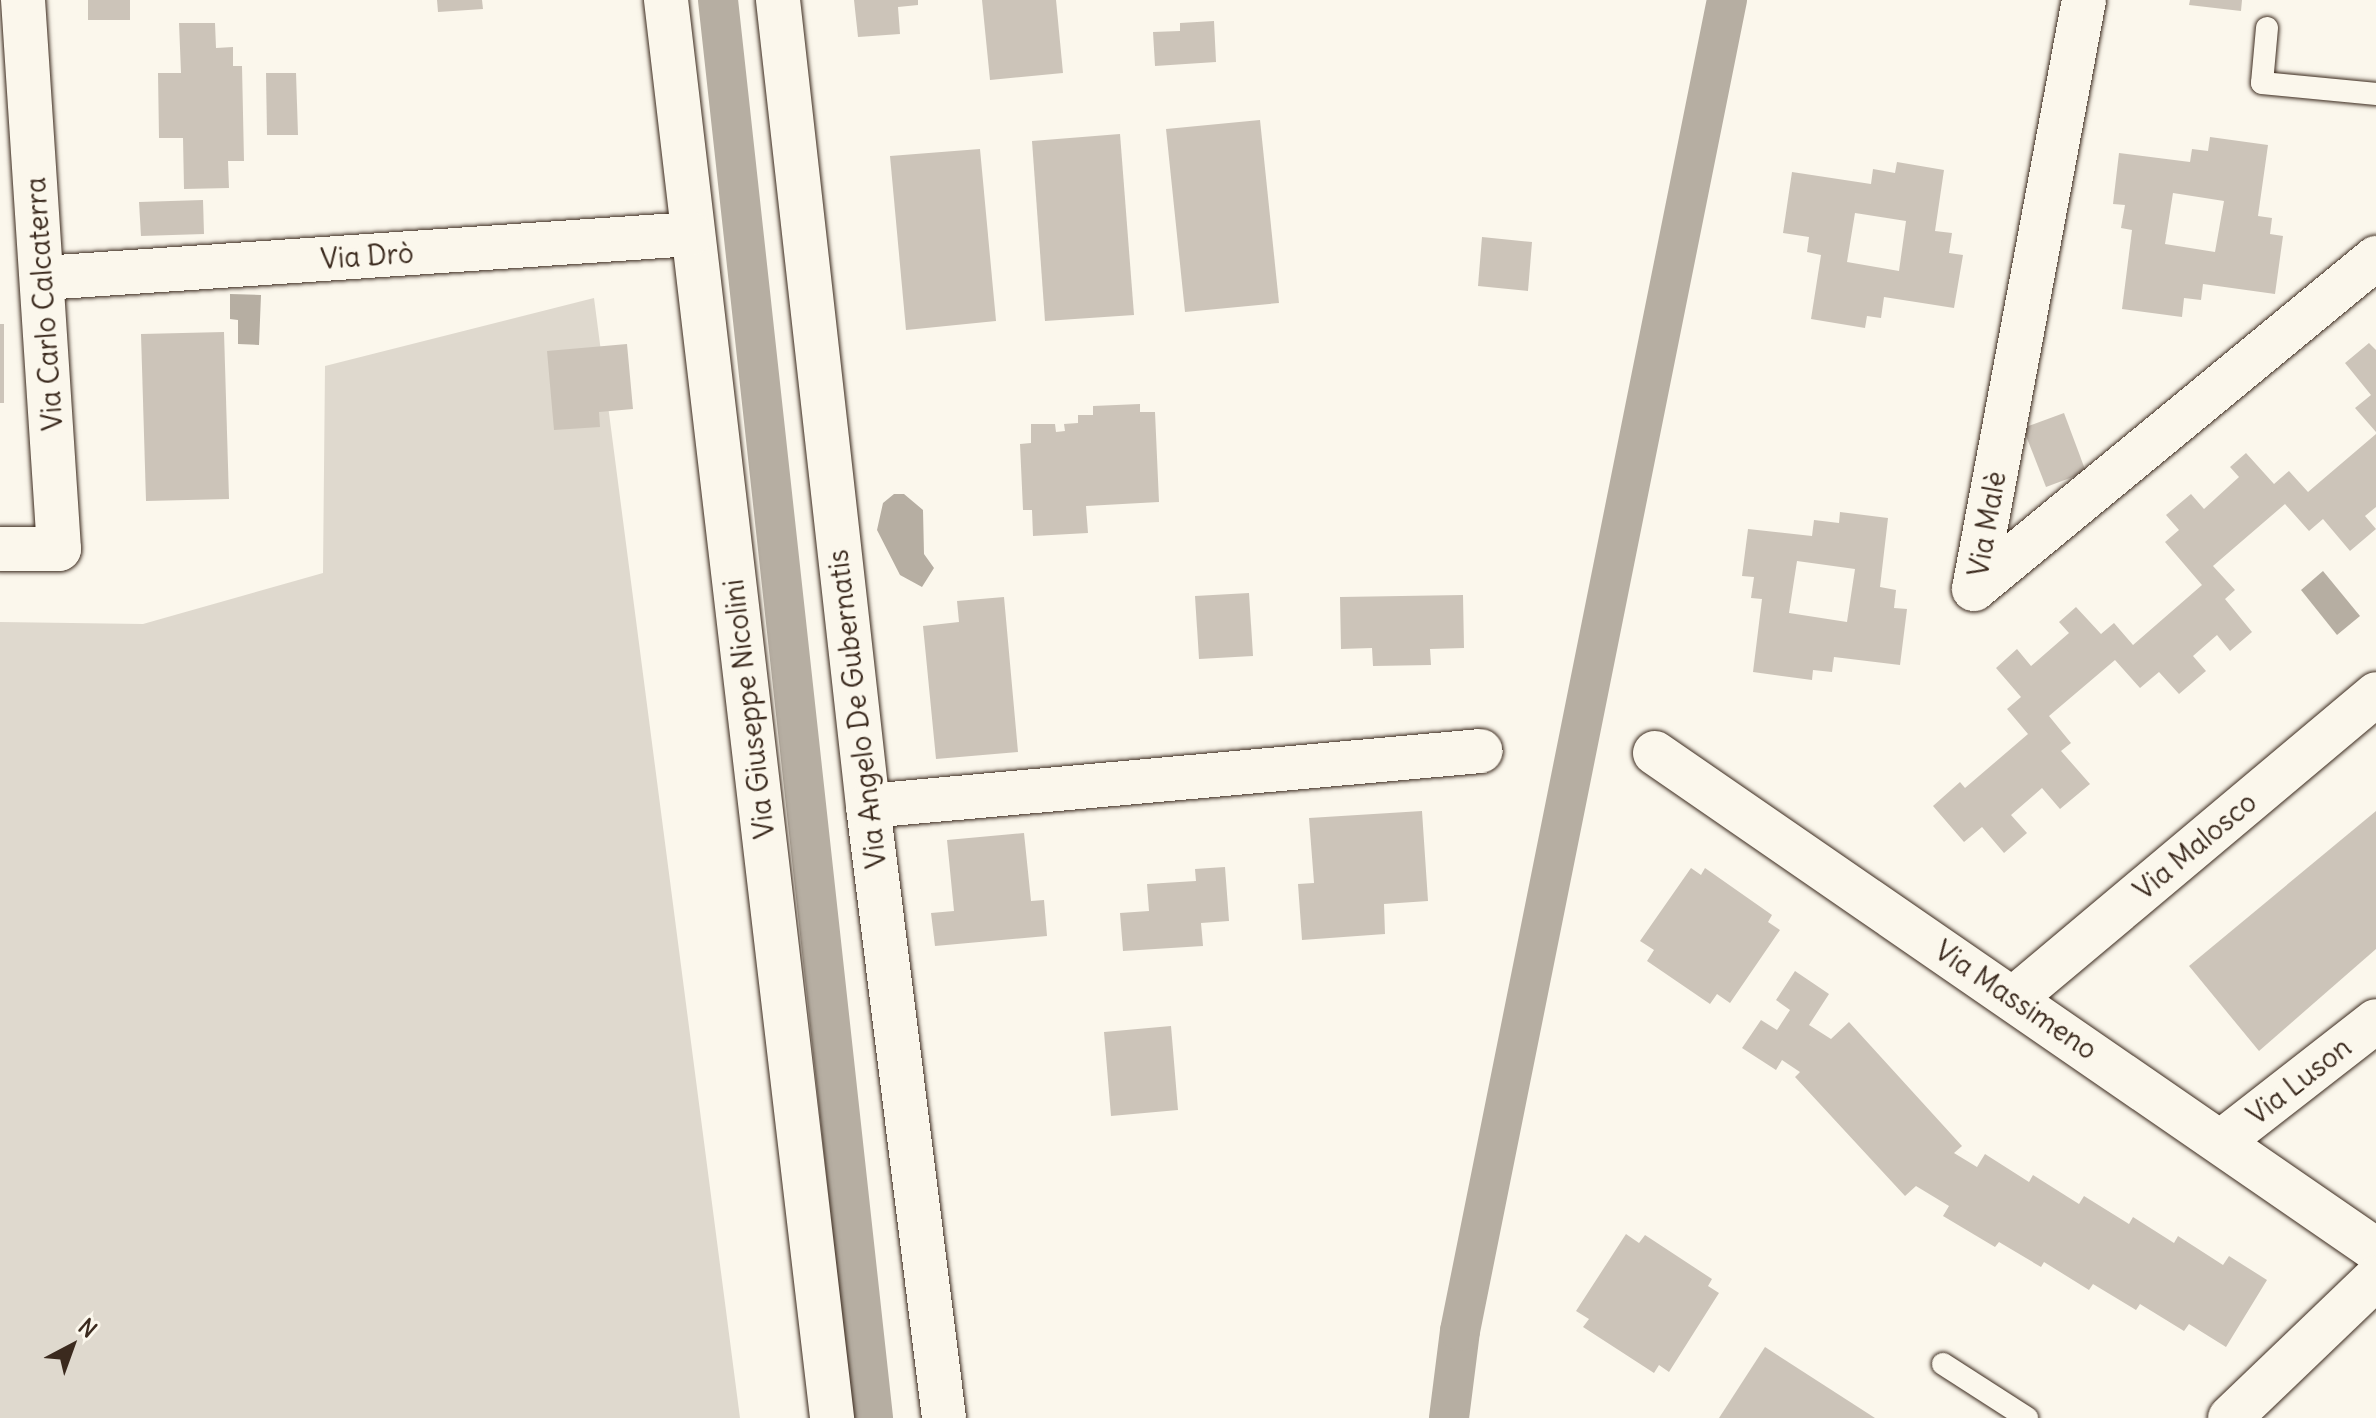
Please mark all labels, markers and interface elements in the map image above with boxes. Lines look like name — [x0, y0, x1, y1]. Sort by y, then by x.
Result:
street label: Via Carlo Calcaterra — [18, 176, 70, 432]
street label: Via Drò — [319, 236, 415, 276]
street label: Via Malè — [1961, 469, 2013, 579]
street label: Via Angelo De Gubernatis — [821, 548, 893, 870]
street label: Via Giuseppe Nicolini — [716, 577, 782, 841]
street label: Via Malosco — [2127, 785, 2263, 907]
street label: Via Massimeno — [1929, 933, 2103, 1067]
street label: Via Luson — [2240, 1030, 2358, 1132]
north arrow — [32, 1306, 112, 1386]
text: N — [73, 1312, 103, 1343]

